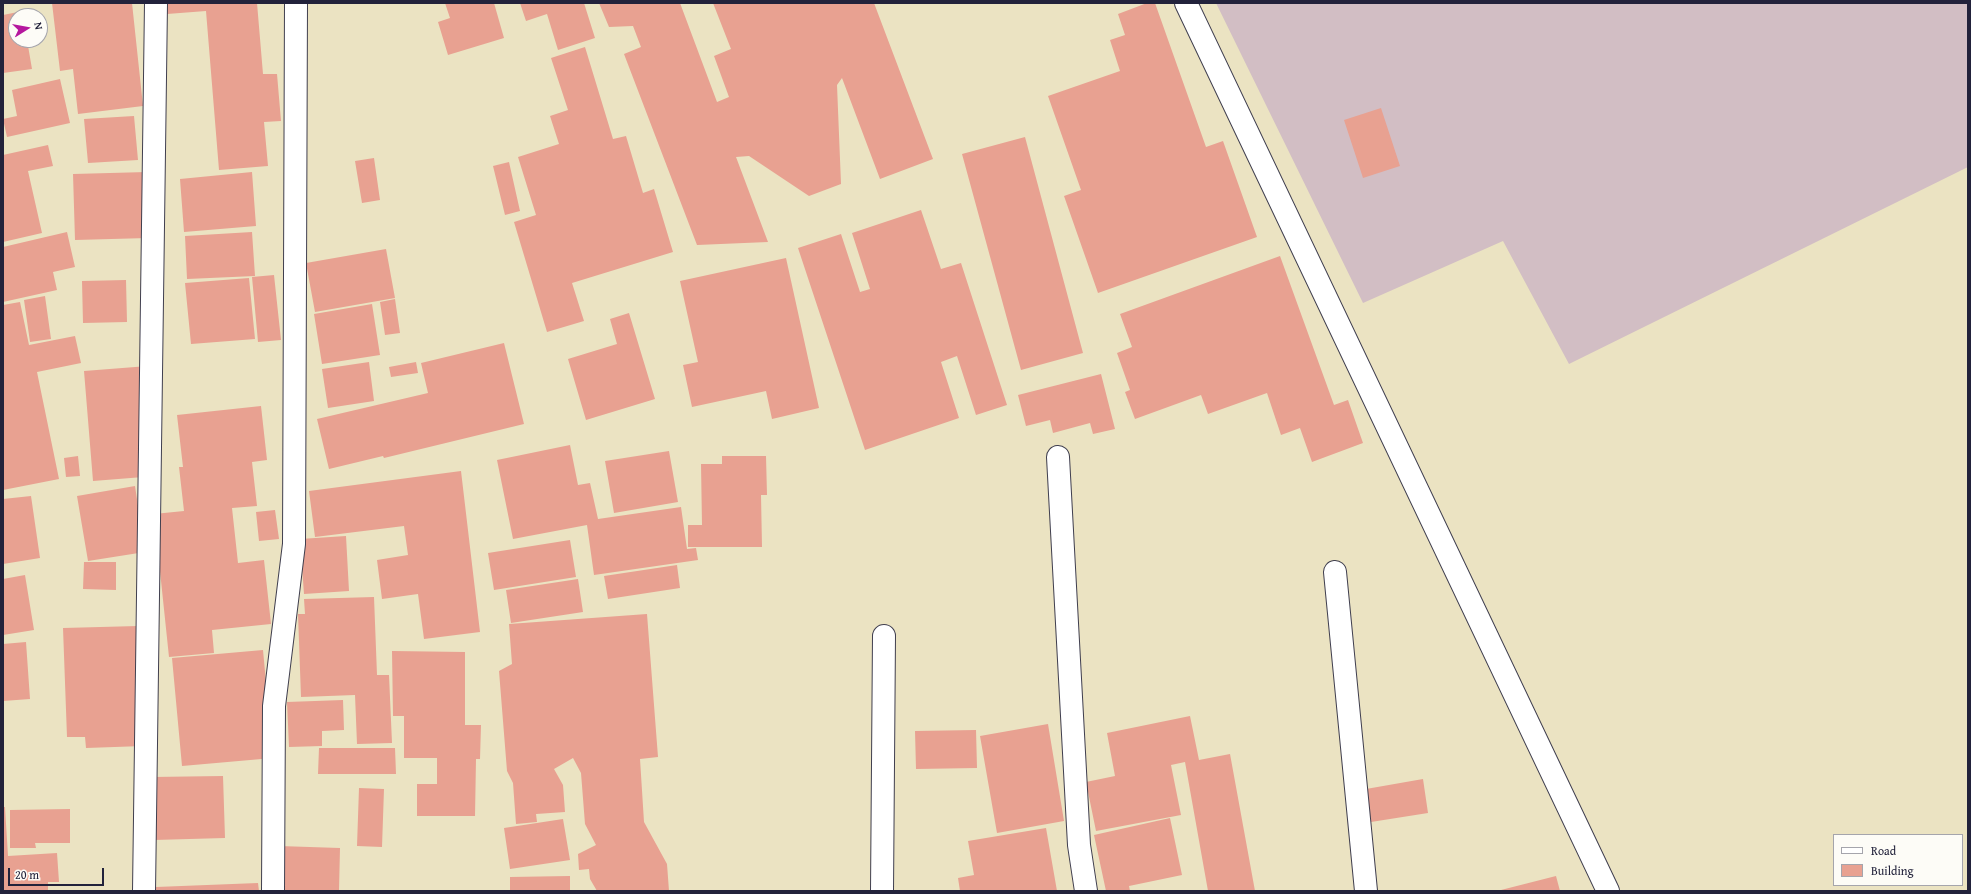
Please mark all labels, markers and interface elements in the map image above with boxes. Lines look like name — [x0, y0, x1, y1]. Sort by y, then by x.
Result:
north arrow — [8, 8, 48, 48]
text: N — [30, 21, 47, 31]
legend — [1833, 834, 1963, 886]
text: Road — [1871, 842, 1896, 859]
scale bar — [10, 860, 106, 886]
text: Building — [1871, 862, 1914, 879]
text: 20 m — [15, 866, 39, 883]

